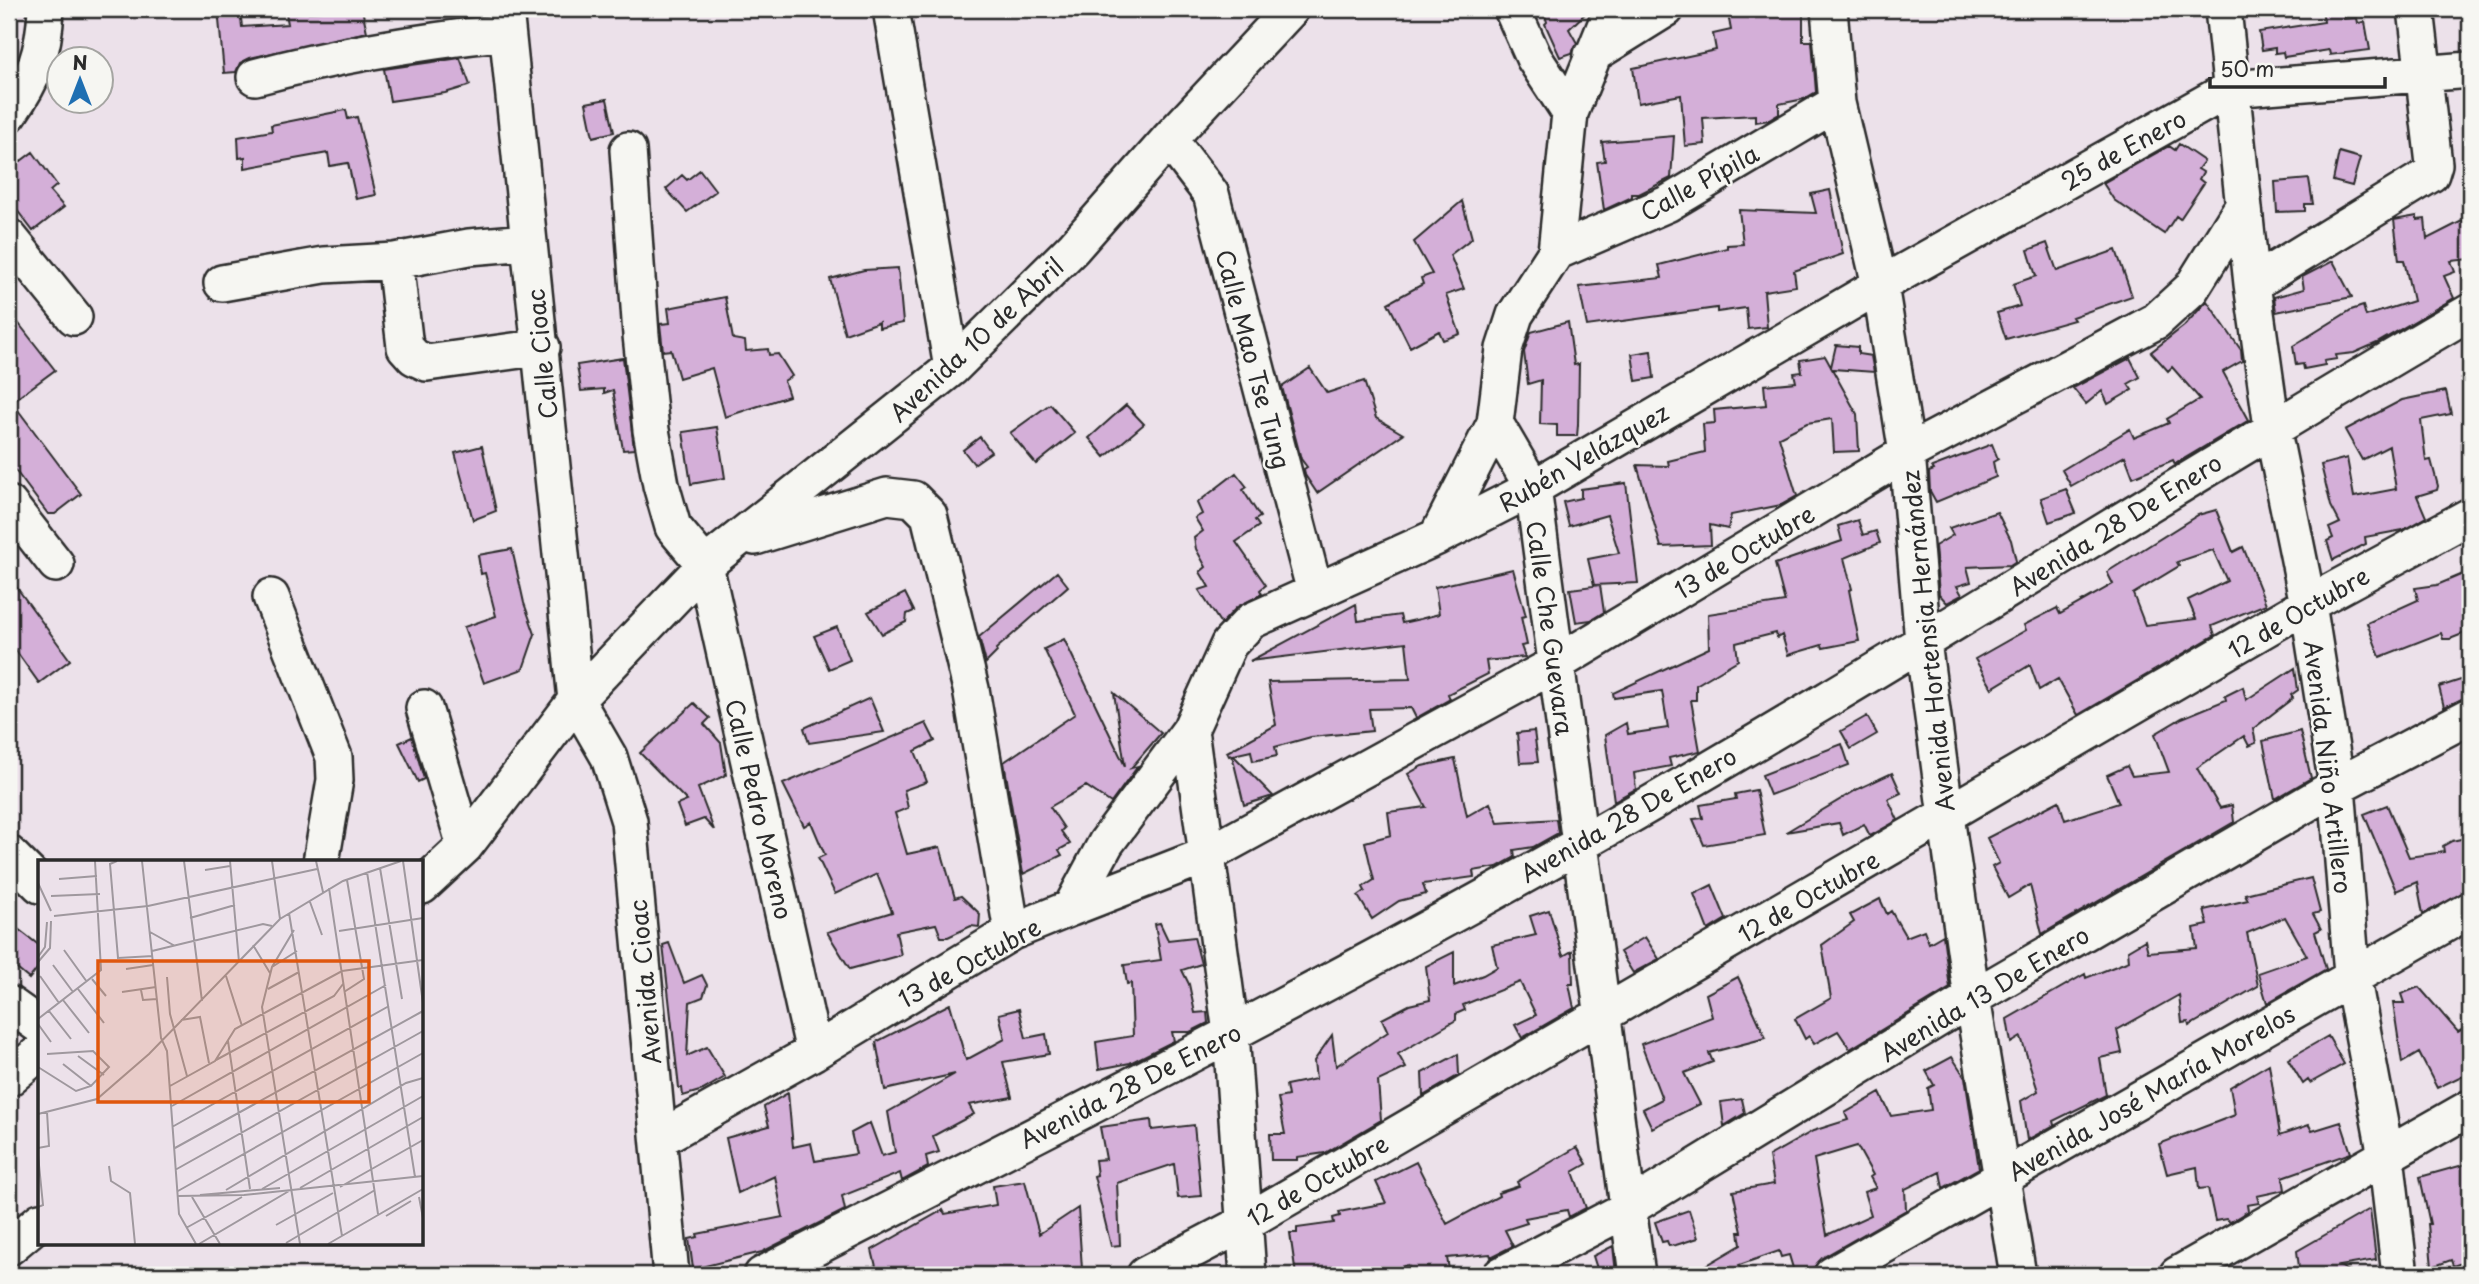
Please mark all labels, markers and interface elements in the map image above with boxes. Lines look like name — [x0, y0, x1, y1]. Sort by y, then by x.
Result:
north arrow — [46, 46, 116, 116]
scale bar — [2210, 46, 2384, 90]
text: N — [72, 48, 88, 76]
text: 50 m — [2220, 52, 2274, 84]
street label: 25 de Enero — [2054, 100, 2192, 198]
street label: Calle Pípila — [1633, 135, 1765, 229]
street label: Calle Mao Tse Tung — [1207, 245, 1301, 473]
street label: Avenida 10 de Abril — [881, 248, 1071, 430]
street label: Calle Cioac — [516, 287, 566, 421]
street label: Rubén Velázquez — [1491, 394, 1675, 520]
street label: Avenida 28 De Enero — [2002, 444, 2228, 604]
street label: Avenida Hortensia Hernández — [1891, 469, 1963, 813]
street label: 13 de Octubre — [1667, 495, 1821, 607]
street label: Calle Che Guevara — [1518, 518, 1584, 738]
street label: 12 de Octubre — [2220, 557, 2376, 667]
street label: Avenida Niño Artillero — [2296, 638, 2362, 896]
street label: Calle Pedro Moreno — [717, 695, 803, 923]
street label: Avenida 28 De Enero — [1513, 737, 1743, 891]
street label: 12 de Octubre — [1730, 841, 1886, 951]
inset map — [38, 860, 424, 1246]
street label: Avenida Cioac — [619, 898, 669, 1066]
street label: 13 de Octubre — [891, 908, 1047, 1016]
street label: Avenida 13 De Enero — [1872, 916, 2096, 1070]
street label: Avenida José María Morelos — [2001, 995, 2301, 1189]
street label: Avenida 28 De Enero — [1013, 1013, 1247, 1157]
street label: 12 de Octubre — [1239, 1125, 1395, 1235]

